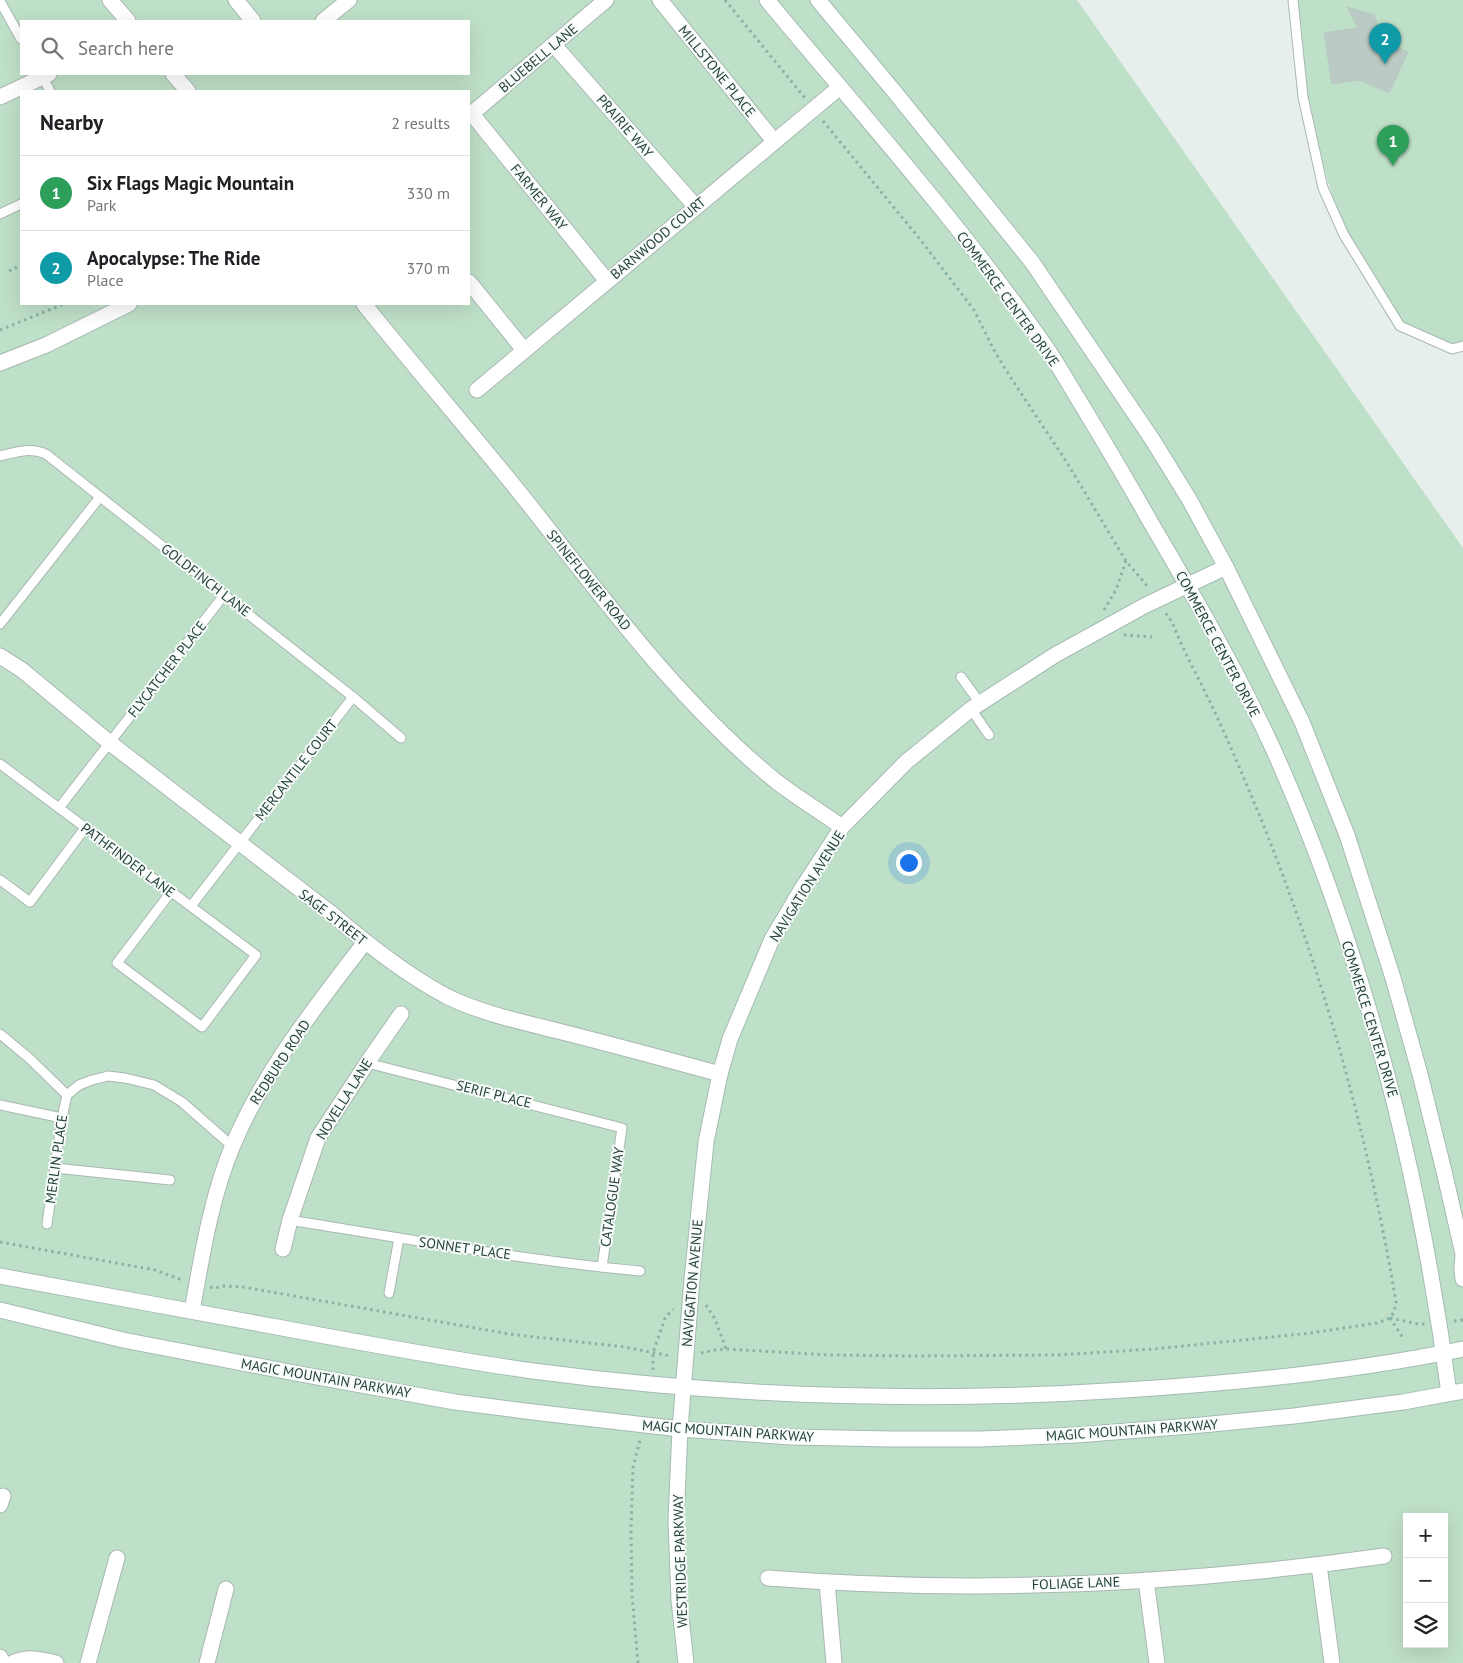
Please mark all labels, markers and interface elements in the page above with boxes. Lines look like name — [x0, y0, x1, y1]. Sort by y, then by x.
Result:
search box — [20, 20, 470, 75]
street label: BLUEBELL LANE — [495, 20, 581, 96]
street label: MILLSTONE PLACE — [674, 21, 760, 121]
pin: 2 — [1369, 23, 1401, 64]
icon: search — [38, 34, 66, 62]
text: Search here — [78, 36, 174, 60]
street label: PRAIRIE WAY — [593, 91, 657, 161]
text: Nearby — [40, 109, 103, 136]
text: 2 results — [391, 113, 450, 133]
pin: 1 — [1377, 125, 1409, 166]
street label: FARMER WAY — [507, 160, 571, 234]
text: Six Flags Magic Mountain — [87, 171, 294, 195]
text: 1 — [51, 183, 61, 203]
text: 330 m — [407, 183, 450, 203]
street label: BARNWOOD COURT — [607, 193, 710, 283]
text: Park — [87, 195, 116, 215]
street label: COMMERCE CENTER DRIVE — [953, 228, 1063, 370]
text: Apocalypse: The Ride — [87, 246, 261, 270]
text: 2 — [51, 258, 61, 278]
text: 370 m — [407, 258, 450, 278]
text: Place — [87, 270, 124, 290]
street label: SPINEFLOWER ROAD — [543, 526, 635, 634]
street label: GOLDFINCH LANE — [158, 539, 254, 621]
street label: COMMERCE CENTER DRIVE — [1172, 568, 1264, 720]
street label: FLYCATCHER PLACE — [124, 617, 210, 721]
street label: MERCANTILE COURT — [251, 716, 341, 824]
street label: PATHFINDER LANE — [77, 819, 179, 901]
street label: NAVIGATION AVENUE — [765, 827, 849, 945]
your location — [896, 850, 922, 876]
street label: SAGE STREET — [295, 885, 371, 949]
street label: COMMERCE CENTER DRIVE — [1338, 938, 1402, 1100]
street label: REDBURD ROAD — [246, 1016, 314, 1108]
street label: NOVELLA LANE — [312, 1055, 376, 1143]
street label: SERIF PLACE — [455, 1076, 533, 1112]
street label: MERLIN PLACE — [41, 1113, 71, 1205]
street label: CATALOGUE WAY — [596, 1146, 628, 1248]
street label: NAVIGATION AVENUE — [677, 1218, 707, 1348]
street label: SONNET PLACE — [418, 1233, 512, 1263]
street label: MAGIC MOUNTAIN PARKWAY — [240, 1354, 413, 1402]
street label: MAGIC MOUNTAIN PARKWAY — [1045, 1415, 1219, 1445]
street label: MAGIC MOUNTAIN PARKWAY — [641, 1416, 815, 1446]
street label: WESTRIDGE PARKWAY — [669, 1494, 691, 1628]
map controls — [1403, 1513, 1448, 1648]
button: + — [1403, 1513, 1448, 1558]
button: − — [1403, 1558, 1448, 1603]
street label: FOLIAGE LANE — [1032, 1572, 1120, 1594]
button: layers — [1403, 1603, 1448, 1648]

